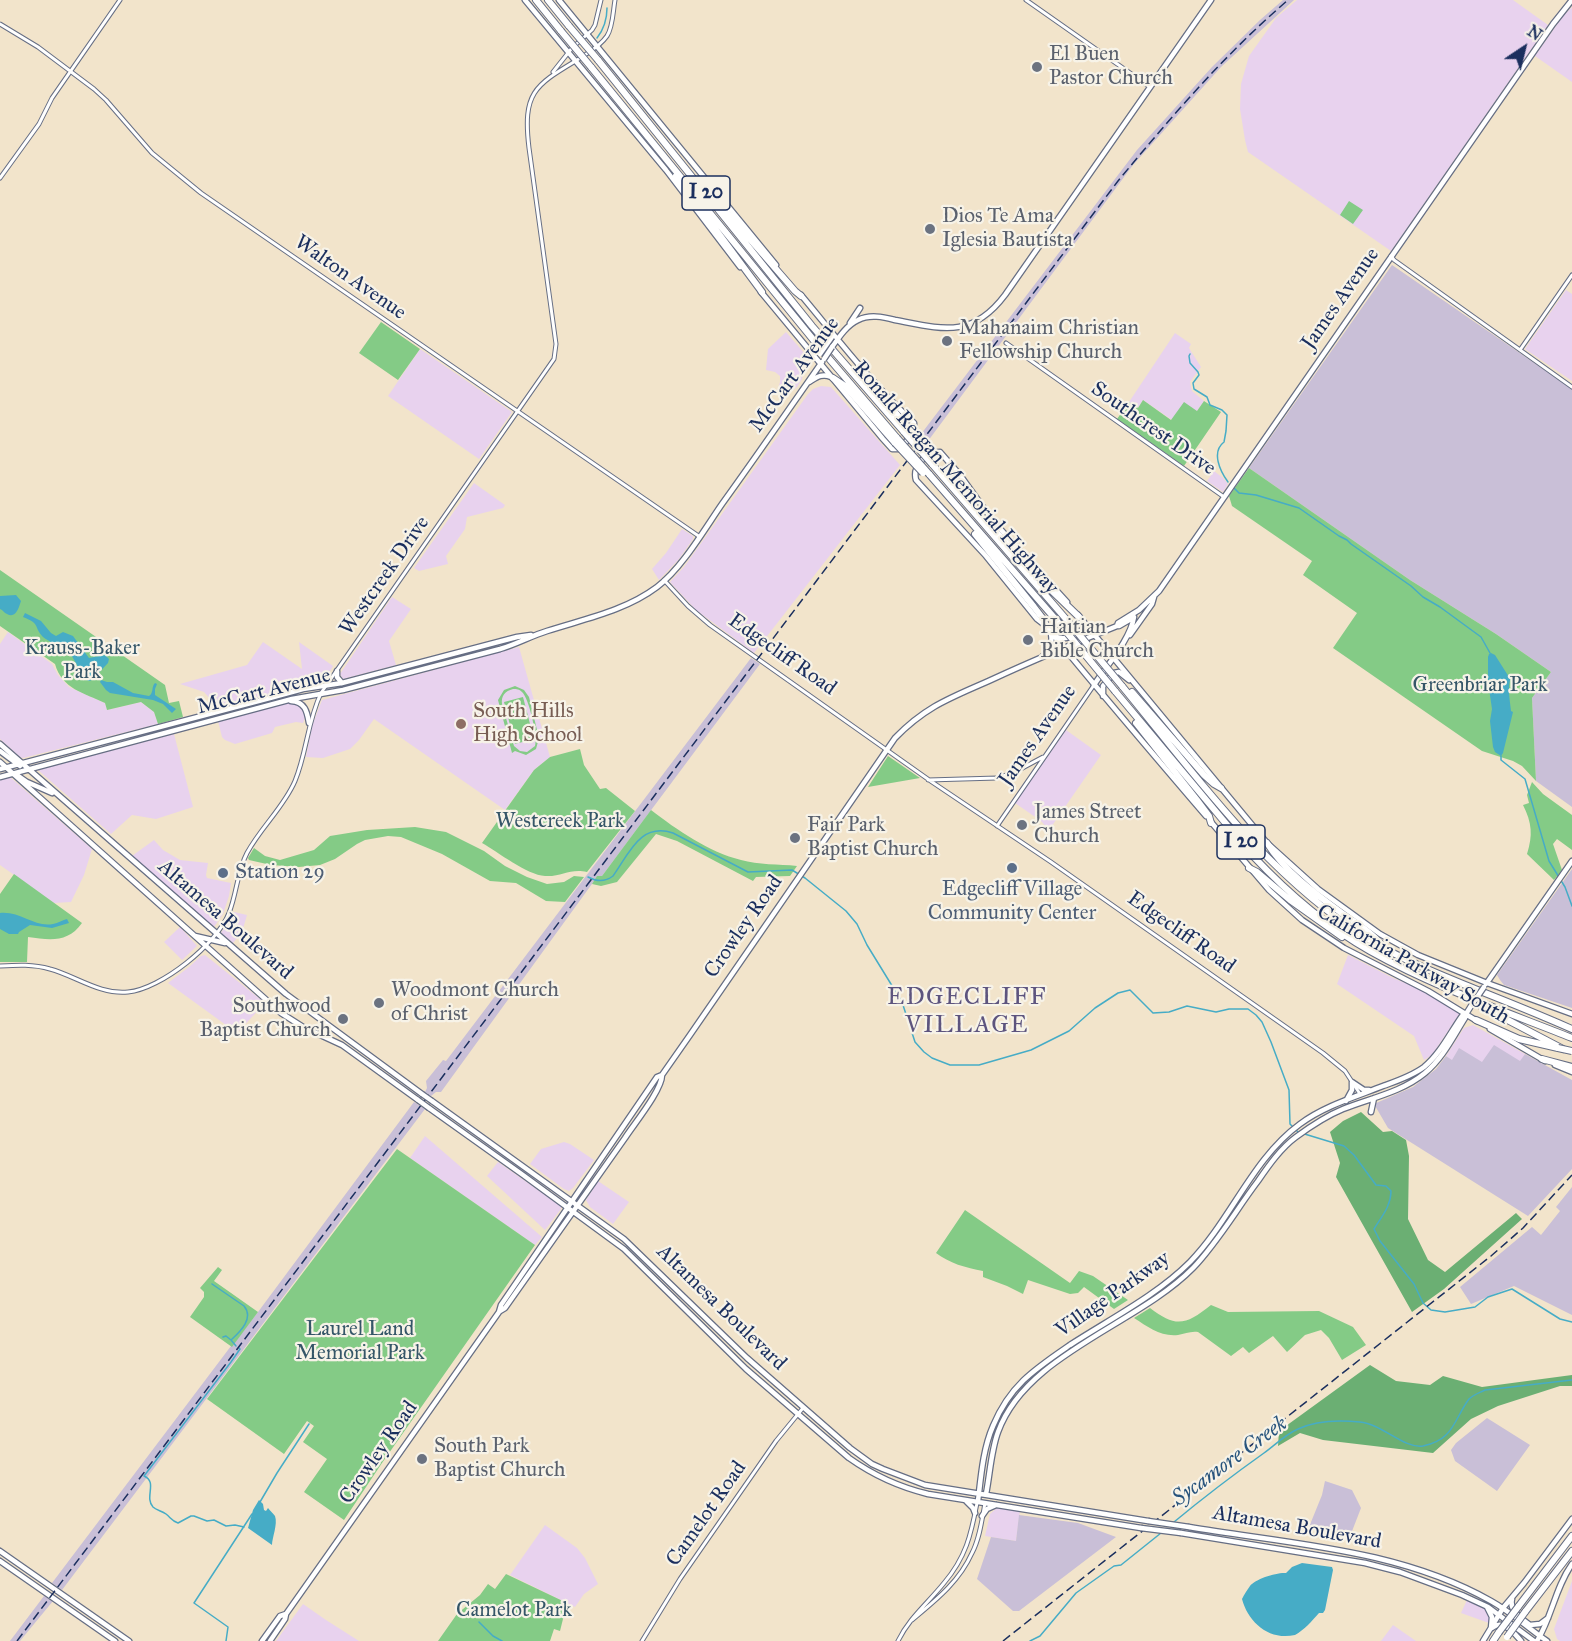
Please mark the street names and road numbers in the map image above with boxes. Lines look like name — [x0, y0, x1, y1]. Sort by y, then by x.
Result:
road number: I 20 — [682, 176, 730, 210]
street label: Walton Avenue — [289, 230, 411, 326]
street label: James Avenue — [1297, 243, 1385, 355]
street label: McCart Avenue — [745, 312, 845, 438]
street label: Ronald Reagan Memorial Highway — [847, 356, 1063, 600]
street label: Southcrest Drive — [1086, 377, 1220, 481]
street label: Westcreek Drive — [335, 512, 435, 640]
street label: Edgecliff Road — [723, 608, 841, 702]
street label: McCart Avenue — [195, 663, 333, 721]
street label: James Avenue — [994, 680, 1082, 792]
road number: I 20 — [1217, 825, 1265, 859]
street label: Altamesa Boulevard — [152, 854, 298, 986]
street label: Crowley Road — [699, 871, 789, 983]
street label: Edgecliff Road — [1122, 886, 1240, 980]
street label: California Parkway South — [1312, 899, 1514, 1031]
street label: Altamesa Boulevard — [651, 1240, 791, 1376]
street label: Village Parkway — [1051, 1246, 1175, 1344]
street label: Crowley Road — [334, 1397, 424, 1509]
street label: Camelot Road — [662, 1457, 752, 1571]
street label: Altamesa Boulevard — [1211, 1501, 1383, 1555]

